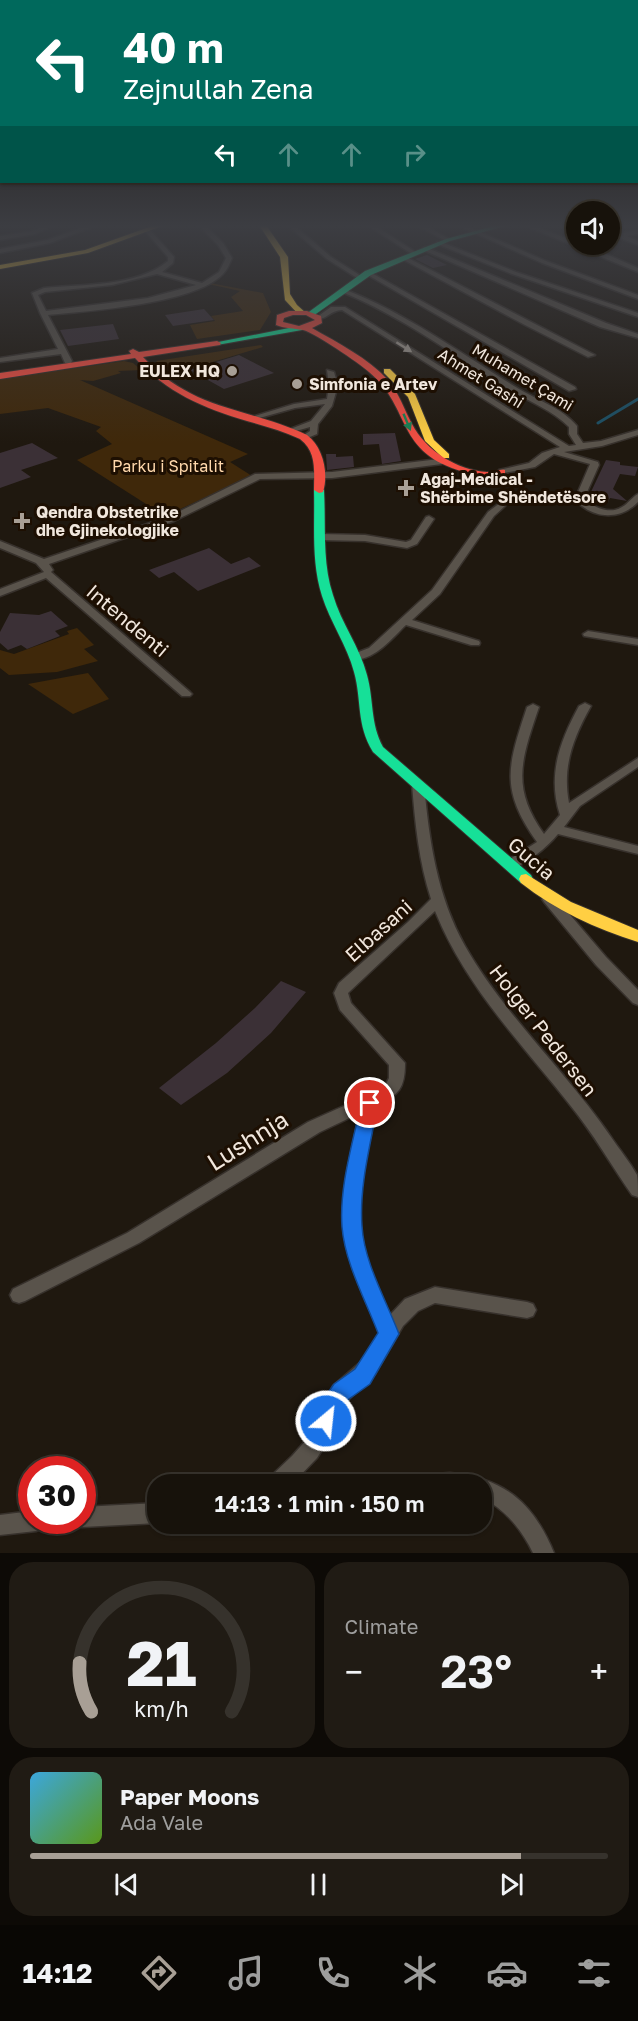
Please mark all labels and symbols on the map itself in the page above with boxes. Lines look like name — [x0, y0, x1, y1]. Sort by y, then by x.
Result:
street label: Muhamet Çami — [469, 339, 577, 415]
one-way arrow — [396, 341, 412, 352]
street label: Ahmet Gashi — [434, 344, 528, 412]
place label: EULEX HQ — [139, 361, 220, 381]
marker: EULEX HQ — [225, 364, 239, 378]
place label: Simfonia e Artev — [309, 374, 438, 394]
marker: Simfonia e Artev — [290, 377, 304, 391]
one-way arrow — [402, 413, 412, 431]
park label: Parku i Spitalit — [112, 456, 224, 476]
place label: Agaj-Medical - Shërbime Shëndetësore — [420, 469, 606, 507]
marker: Agaj-Medical - Shërbime Shëndetësore — [397, 479, 415, 497]
place label: Qendra Obstetrike dhe Gjinekologjike — [36, 502, 179, 540]
marker: Qendra Obstetrike dhe Gjinekologjike — [13, 512, 31, 530]
street label: Intendenti — [82, 579, 174, 661]
street label: Gucia — [504, 832, 560, 884]
street label: Elbasani — [340, 894, 416, 966]
street label: Holger Pedersen — [485, 959, 603, 1101]
pin — [344, 1077, 395, 1128]
street label: Lushnja — [201, 1104, 293, 1176]
position arrow — [294, 1389, 358, 1453]
speed limit sign: 30 — [18, 1456, 96, 1534]

